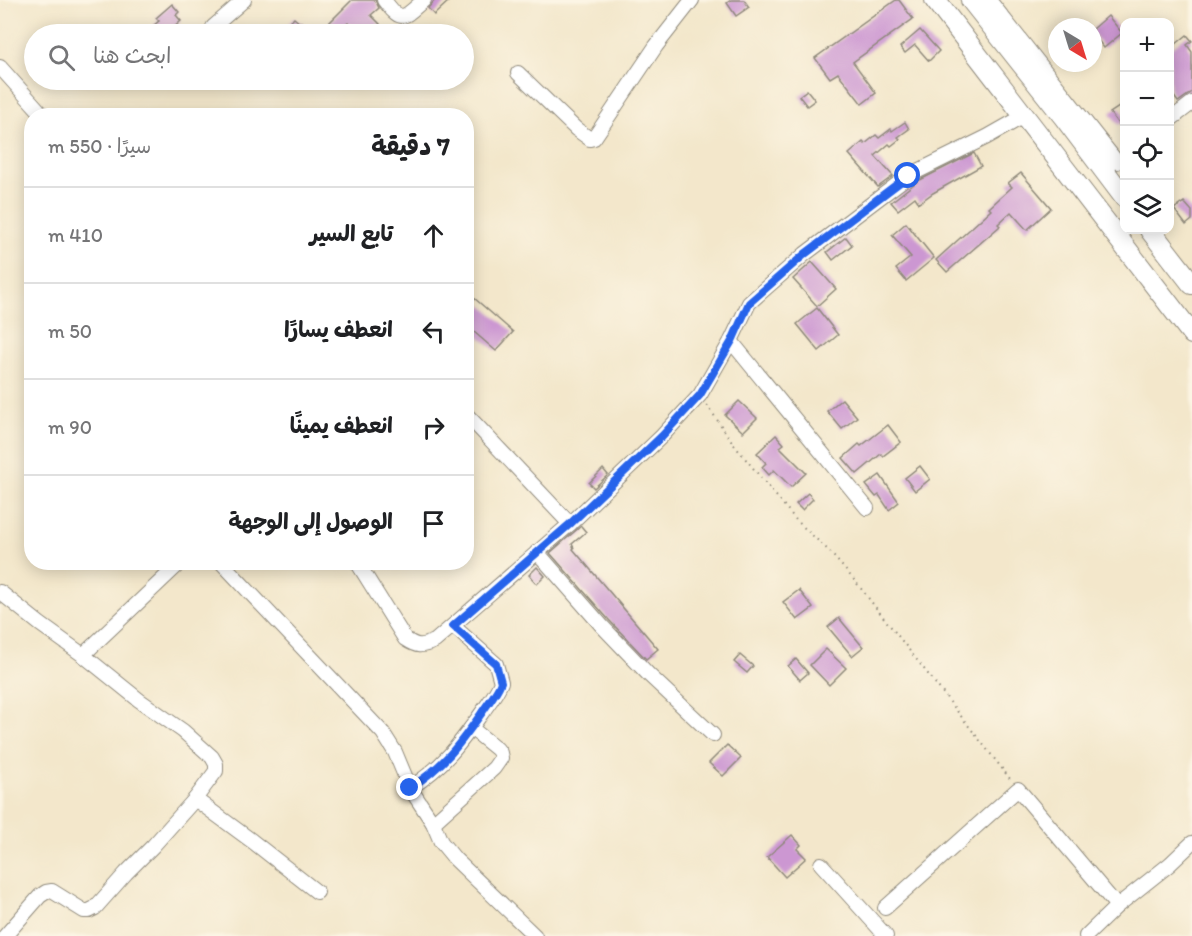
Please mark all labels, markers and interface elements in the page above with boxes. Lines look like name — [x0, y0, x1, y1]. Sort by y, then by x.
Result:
north arrow — [1048, 18, 1102, 72]
map controls — [1120, 18, 1174, 234]
button: + — [1120, 18, 1174, 72]
search box — [24, 24, 474, 90]
icon: search — [45, 41, 78, 74]
text: ابحث هنا — [93, 42, 172, 69]
button: − — [1120, 72, 1174, 126]
button: locate — [1120, 126, 1174, 180]
text: 7 دقيقة — [371, 130, 450, 162]
text: سيرًا · 550 m — [48, 134, 151, 158]
route start — [894, 162, 920, 188]
button: layers — [1120, 180, 1174, 234]
icon: ahead — [417, 219, 450, 252]
text: تابع السير — [310, 220, 393, 247]
text: 410 m — [48, 223, 103, 247]
icon: left — [417, 315, 450, 348]
text: انعطف يسارًا — [284, 316, 393, 343]
text: 50 m — [48, 319, 92, 343]
icon: right — [417, 411, 450, 444]
text: انعطف يمينًا — [290, 412, 393, 439]
text: 90 m — [48, 415, 92, 439]
icon: arrive — [417, 507, 450, 540]
text: الوصول إلى الوجهة — [228, 508, 393, 535]
route end — [396, 774, 422, 800]

